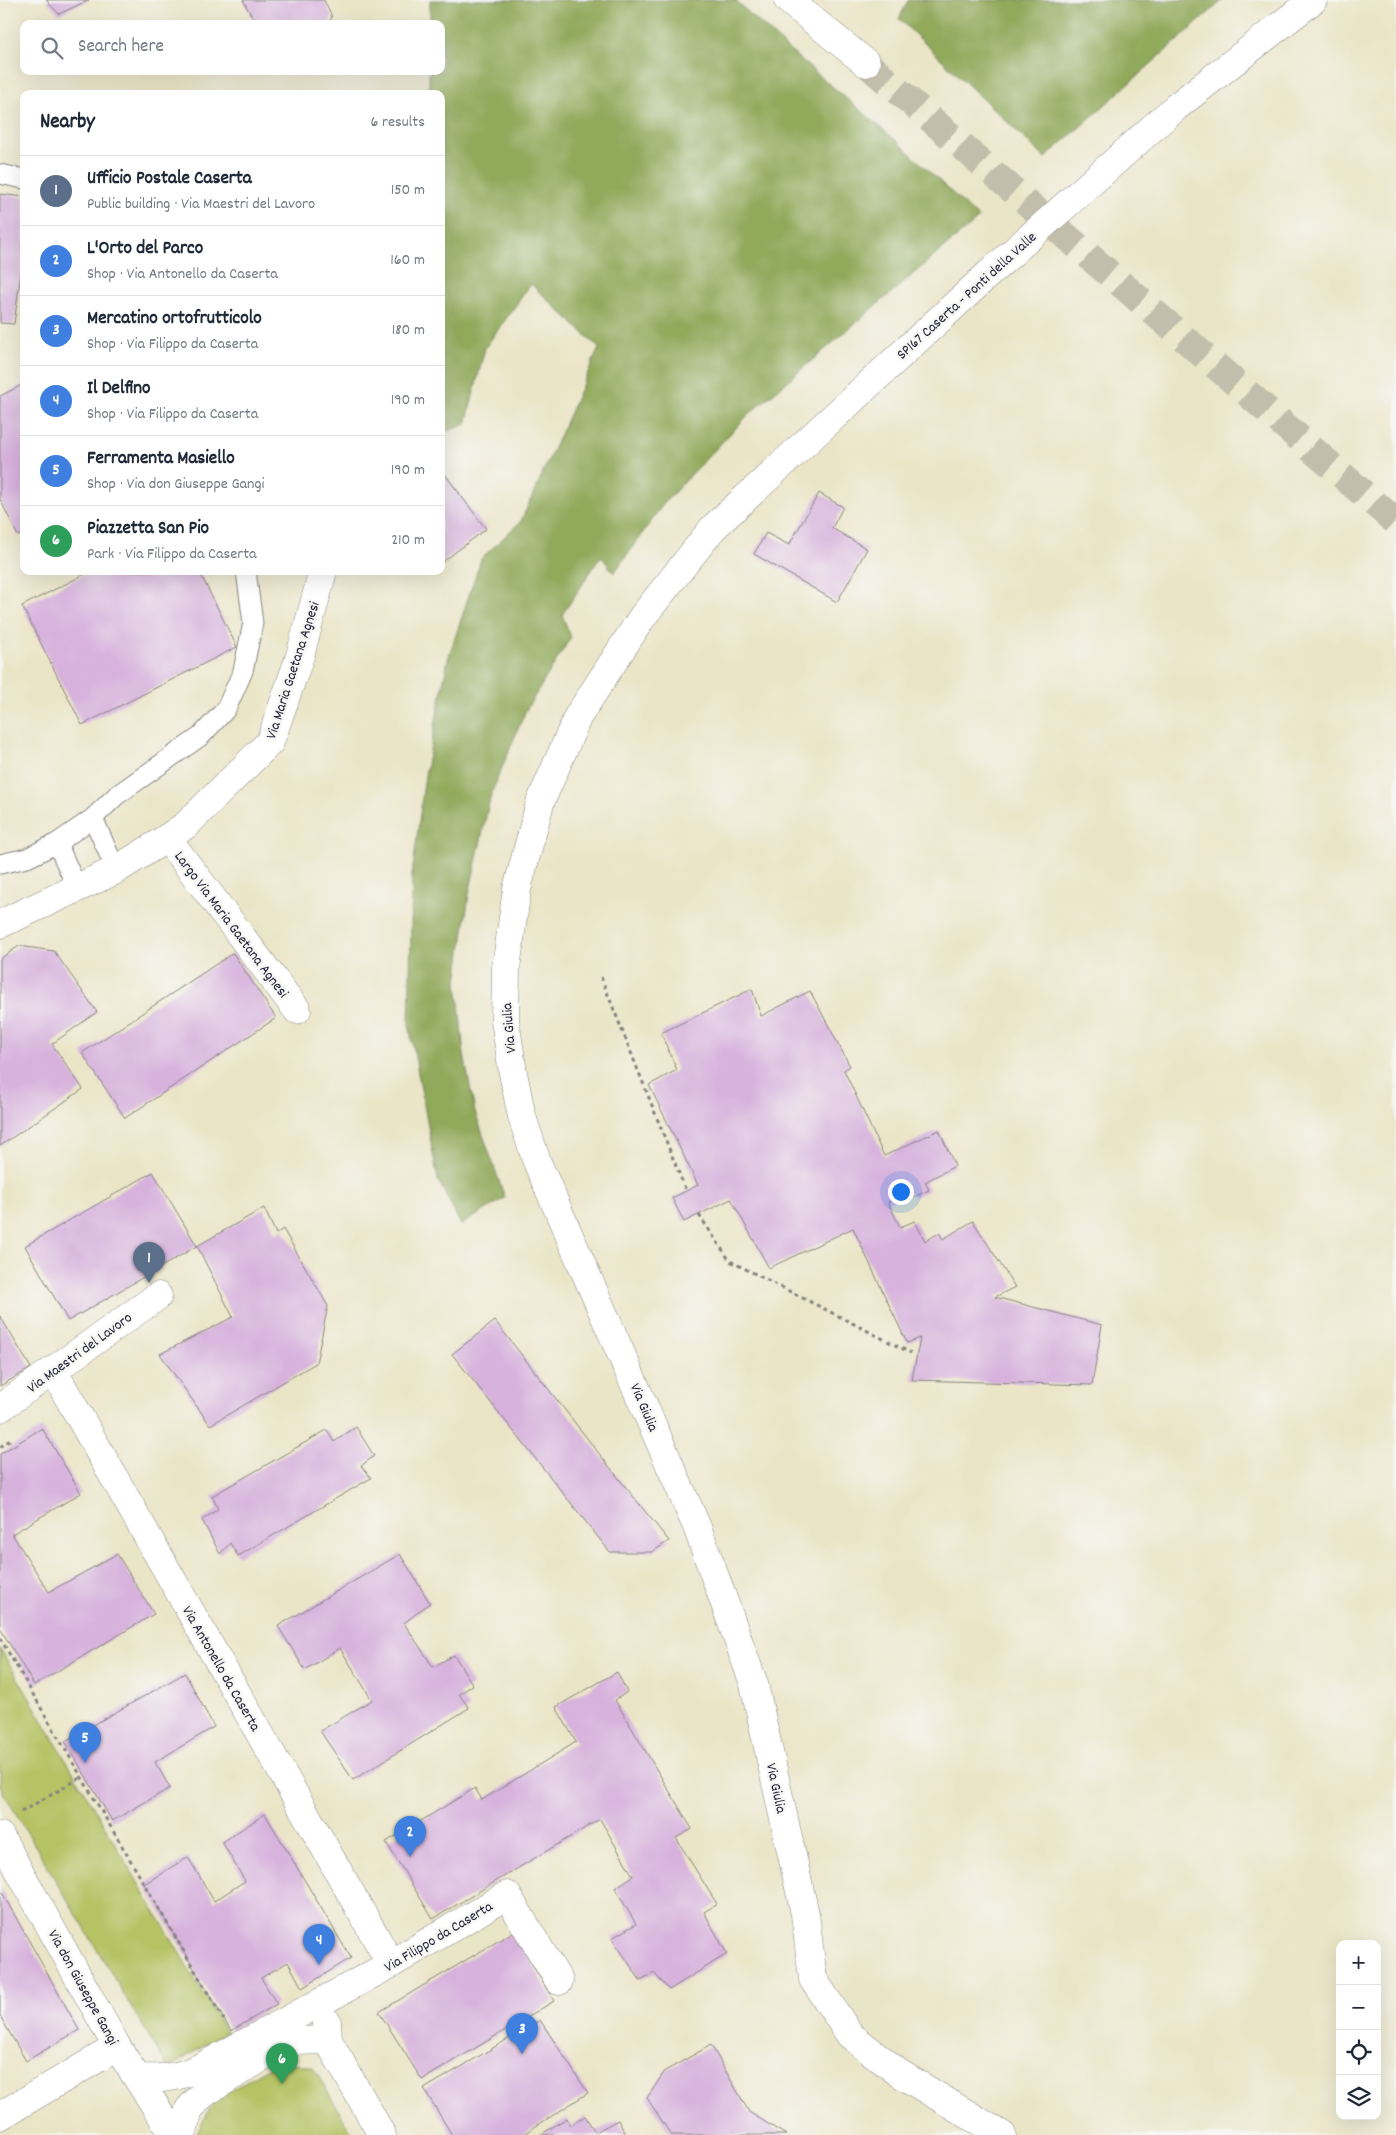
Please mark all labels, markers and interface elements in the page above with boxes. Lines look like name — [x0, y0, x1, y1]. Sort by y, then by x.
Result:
search box — [20, 20, 445, 75]
icon: search — [38, 34, 66, 62]
text: Search here — [78, 34, 164, 61]
text: Nearby — [40, 108, 95, 138]
text: 6 results — [370, 111, 425, 134]
text: Ufficio Postale Caserta — [87, 166, 252, 193]
text: 1 — [54, 179, 58, 202]
text: 150 m — [391, 179, 425, 202]
text: Public building · Via Maestri del Lavoro — [87, 193, 315, 216]
street label: SP167 Caserta - Ponti della Valle — [892, 227, 1043, 366]
text: L'Orto del Parco — [87, 236, 203, 263]
text: 2 — [53, 249, 60, 272]
text: 160 m — [390, 249, 425, 272]
text: Shop · Via Antonello da Caserta — [87, 263, 278, 286]
text: Mercatino ortofrutticolo — [87, 306, 262, 333]
text: 3 — [52, 319, 60, 342]
text: 180 m — [392, 319, 425, 342]
text: Shop · Via Filippo da Caserta — [87, 333, 258, 356]
text: Il Delfino — [87, 376, 150, 403]
text: 4 — [53, 389, 59, 412]
text: 190 m — [391, 389, 425, 412]
text: Shop · Via Filippo da Caserta — [87, 403, 258, 426]
text: Ferramenta Masiello — [87, 446, 235, 473]
text: 5 — [52, 459, 60, 482]
text: 190 m — [391, 459, 425, 482]
text: Shop · Via don Giuseppe Gangi — [87, 473, 264, 496]
text: Piazzetta San Pio — [87, 516, 209, 543]
text: 6 — [52, 529, 60, 552]
text: 210 m — [391, 529, 425, 552]
text: Park · Via Filippo da Caserta — [87, 543, 257, 566]
street label: Via Maria Gaetana Agnesi — [261, 599, 327, 742]
street label: Largo Via Maria Gaetana Agnesi — [168, 847, 293, 1003]
street label: Via Giulia — [497, 1001, 523, 1054]
your location — [888, 1179, 914, 1205]
pin: 1 — [133, 1242, 165, 1283]
street label: Via Maestri del Lavoro — [23, 1308, 138, 1399]
street label: Via Giulia — [623, 1380, 664, 1436]
street label: Via Antonello da Caserta — [175, 1602, 266, 1737]
pin: 5 — [69, 1722, 101, 1763]
street label: Via Giulia — [759, 1761, 791, 1816]
pin: 2 — [394, 1816, 426, 1857]
street label: Via Filippo da Caserta — [381, 1896, 498, 1979]
pin: 4 — [303, 1924, 335, 1965]
street label: Via don Giuseppe Gangi — [41, 1926, 123, 2050]
map controls — [1336, 1940, 1381, 2120]
button: + — [1336, 1940, 1381, 1985]
button: − — [1336, 1985, 1381, 2030]
pin: 3 — [506, 2013, 538, 2054]
button: locate — [1336, 2030, 1381, 2075]
pin: 6 — [266, 2043, 298, 2084]
button: layers — [1336, 2075, 1381, 2120]

